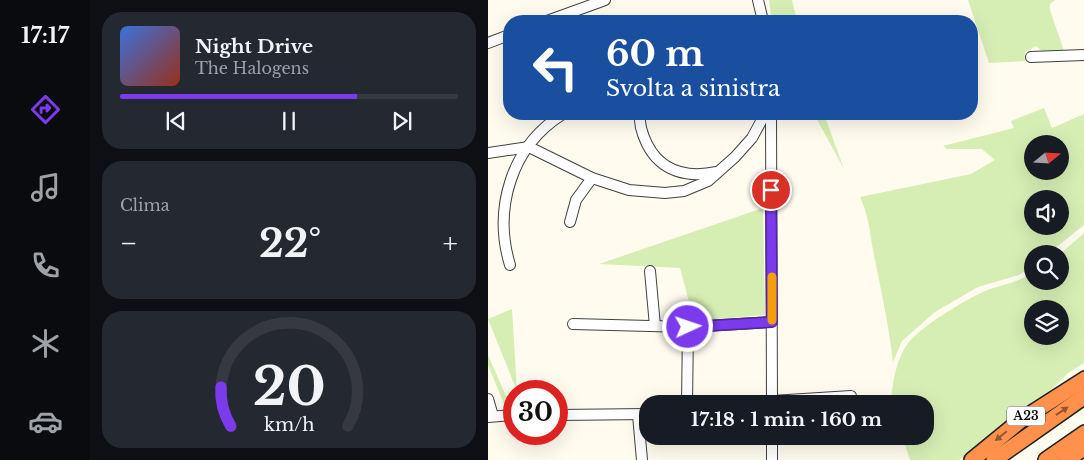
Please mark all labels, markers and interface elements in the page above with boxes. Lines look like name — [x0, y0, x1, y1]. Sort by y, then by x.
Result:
text: 17:17 — [21, 22, 69, 49]
text: 60 m — [606, 32, 704, 75]
text: Night Drive — [195, 35, 313, 58]
icon: left — [523, 35, 588, 100]
text: The Halogens — [195, 58, 309, 78]
text: Svolta a sinistra — [606, 75, 780, 102]
icon: directions — [28, 92, 63, 127]
icon: previous — [162, 107, 190, 135]
icon: pause — [275, 107, 303, 135]
icon: next — [388, 107, 416, 135]
north arrow — [1024, 135, 1069, 180]
map controls — [1024, 135, 1069, 345]
pin — [750, 169, 792, 211]
icon: music — [28, 170, 63, 205]
icon: arrive — [757, 176, 785, 204]
button: sound — [1024, 190, 1069, 235]
text: Clima — [120, 195, 170, 215]
text: 22° — [259, 220, 321, 267]
text: − — [120, 226, 138, 261]
text: + — [443, 226, 458, 261]
button: search — [1024, 245, 1069, 290]
icon: phone — [28, 248, 63, 283]
position arrow — [661, 300, 713, 352]
button: layers — [1024, 300, 1069, 345]
icon: climate — [28, 326, 63, 361]
text: 20 — [252, 355, 326, 419]
speed limit sign: 30 — [503, 380, 568, 445]
icon: car — [28, 404, 63, 439]
road number: A23 — [1007, 406, 1045, 426]
one-way arrow — [1055, 406, 1069, 415]
text: 17:18 · 1 min · 160 m — [691, 408, 882, 431]
text: km/h — [264, 414, 314, 436]
one-way arrow — [995, 430, 1008, 441]

